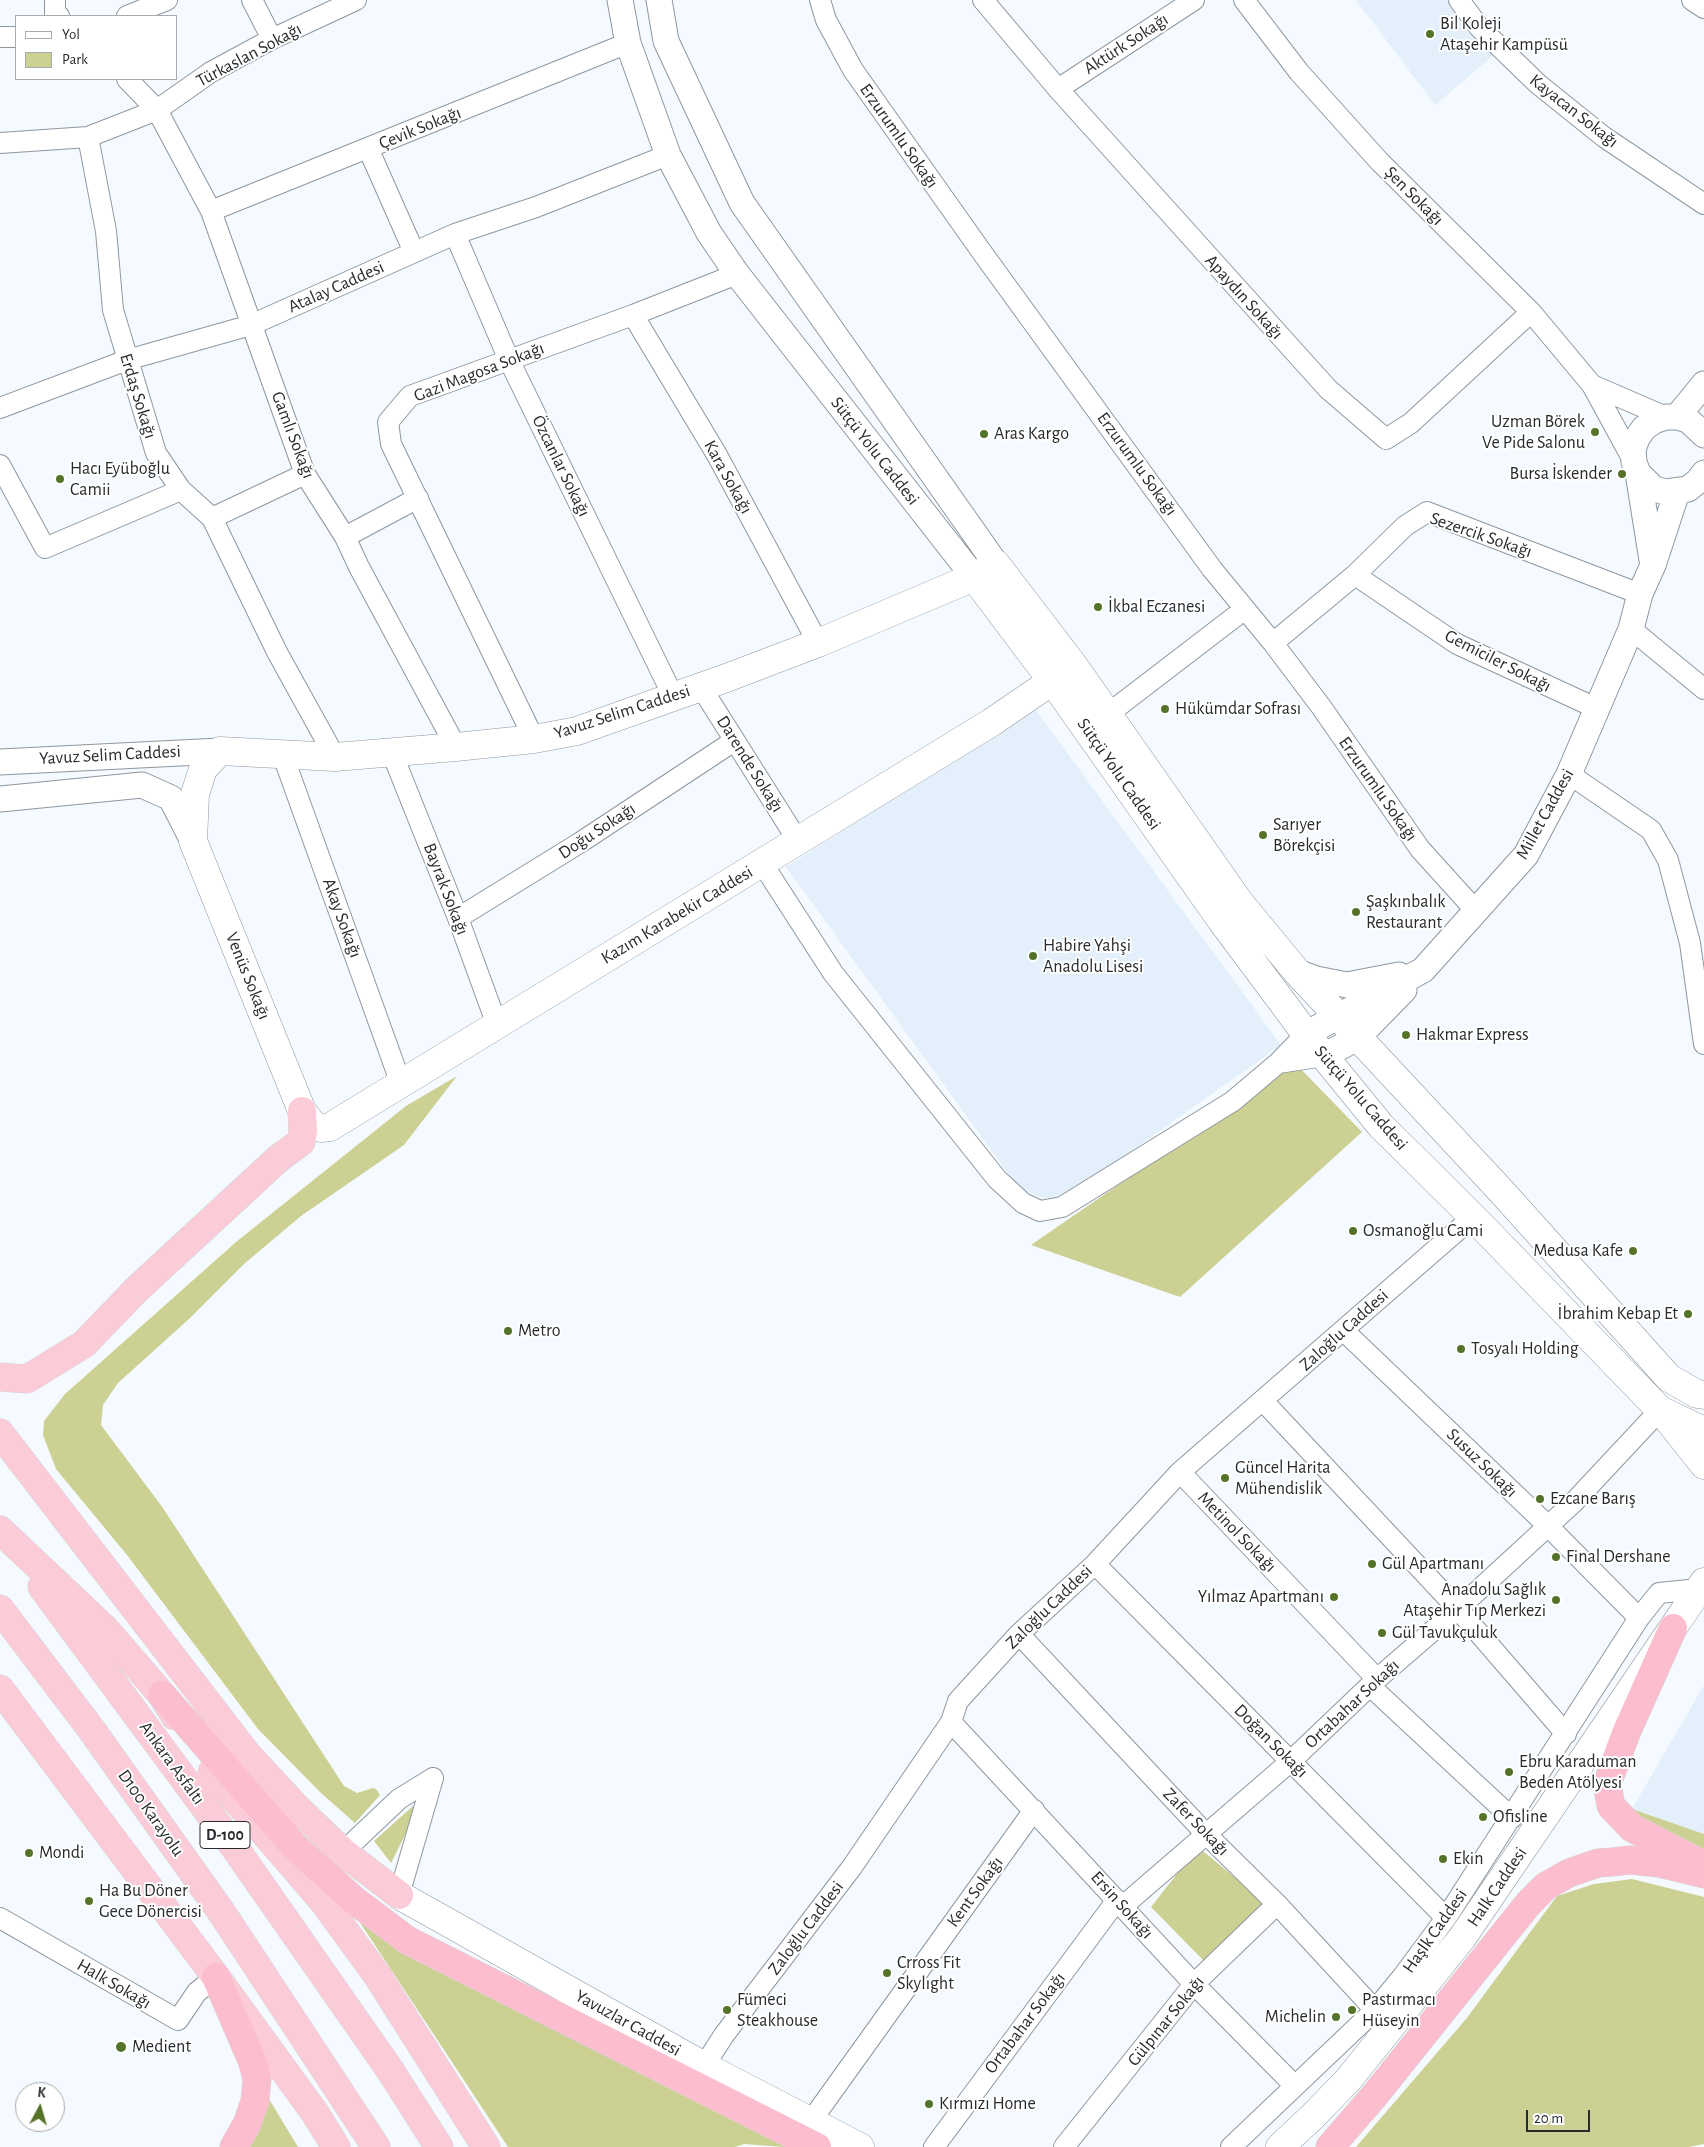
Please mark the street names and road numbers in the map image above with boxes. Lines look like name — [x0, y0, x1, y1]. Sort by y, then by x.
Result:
street label: Aktürk Sokağı — [1080, 9, 1172, 79]
street label: Türkaslan Sokağı — [193, 18, 305, 92]
street label: Kayacan Sokağı — [1525, 70, 1623, 152]
street label: Erzurumlu Sokağı — [855, 80, 943, 192]
street label: Çevik Sokağı — [376, 102, 464, 154]
street label: Şen Sokağı — [1380, 162, 1448, 230]
street label: Apaydın Sokağı — [1200, 250, 1288, 344]
street label: Atalay Caddesi — [285, 256, 387, 318]
street label: Gazi Magosa Sokağı — [411, 337, 547, 407]
street label: Erdaş Sokağı — [115, 351, 161, 441]
street label: Gamlı Sokağı — [267, 389, 319, 481]
street label: Sütçü Yolu Caddesi — [826, 392, 924, 510]
street label: Erzurumlu Sokağı — [1092, 408, 1182, 520]
street label: Özcanlar Sokağı — [527, 412, 595, 520]
street label: Kara Sokağı — [699, 436, 757, 518]
street label: Sezercik Sokağı — [1427, 507, 1535, 563]
street label: Gemiciler Sokağı — [1441, 625, 1555, 697]
street label: Yavuz Selim Caddesi — [551, 680, 693, 744]
street label: Darende Sokağı — [712, 712, 788, 816]
street label: Sütçü Yolu Caddesi — [1072, 714, 1166, 834]
street label: Erzurumlu Sokağı — [1334, 733, 1422, 845]
street label: Yavuz Selim Caddesi — [39, 741, 181, 769]
street label: Millet Caddesi — [1511, 765, 1579, 863]
street label: Doğu Sokağı — [554, 798, 640, 864]
street label: Bayrak Sokağı — [419, 840, 473, 938]
street label: Kazım Karabekir Caddesi — [597, 861, 757, 969]
street label: Akay Sokağı — [318, 875, 366, 961]
street label: Venüs Sokağı — [221, 929, 275, 1023]
street label: Sütçü Yolu Caddesi — [1310, 1041, 1412, 1155]
street label: Zaloğlu Caddesi — [1295, 1284, 1393, 1376]
street label: Susuz Sokağı — [1442, 1424, 1522, 1502]
street label: Metinol Sokağı — [1193, 1487, 1281, 1577]
street label: Zaloğlu Caddesi — [1001, 1560, 1097, 1654]
street label: Ortabahar Sokağı — [1300, 1655, 1404, 1753]
street label: Doğan Sokağı — [1230, 1700, 1312, 1782]
street label: Ankara Asfaltı — [135, 1717, 209, 1809]
street label: D100 Karayolu — [113, 1765, 189, 1861]
street label: Zafer Sokağı — [1158, 1784, 1234, 1860]
road number: D-100 — [200, 1822, 250, 1848]
street label: Halk Caddesi — [1462, 1843, 1532, 1931]
street label: Kent Sokağı — [942, 1852, 1008, 1932]
street label: Ersin Sokağı — [1086, 1867, 1158, 1943]
street label: Zaloğlu Caddesi — [764, 1877, 848, 1979]
street label: Haşlk Caddesi — [1398, 1885, 1472, 1977]
street label: Halk Sokağı — [73, 1954, 155, 2014]
street label: Ortabahar Sokağı — [980, 1968, 1070, 2078]
street label: Gülpınar Sokağı — [1123, 1971, 1209, 2071]
street label: Yavuzlar Caddesi — [571, 1985, 685, 2061]

